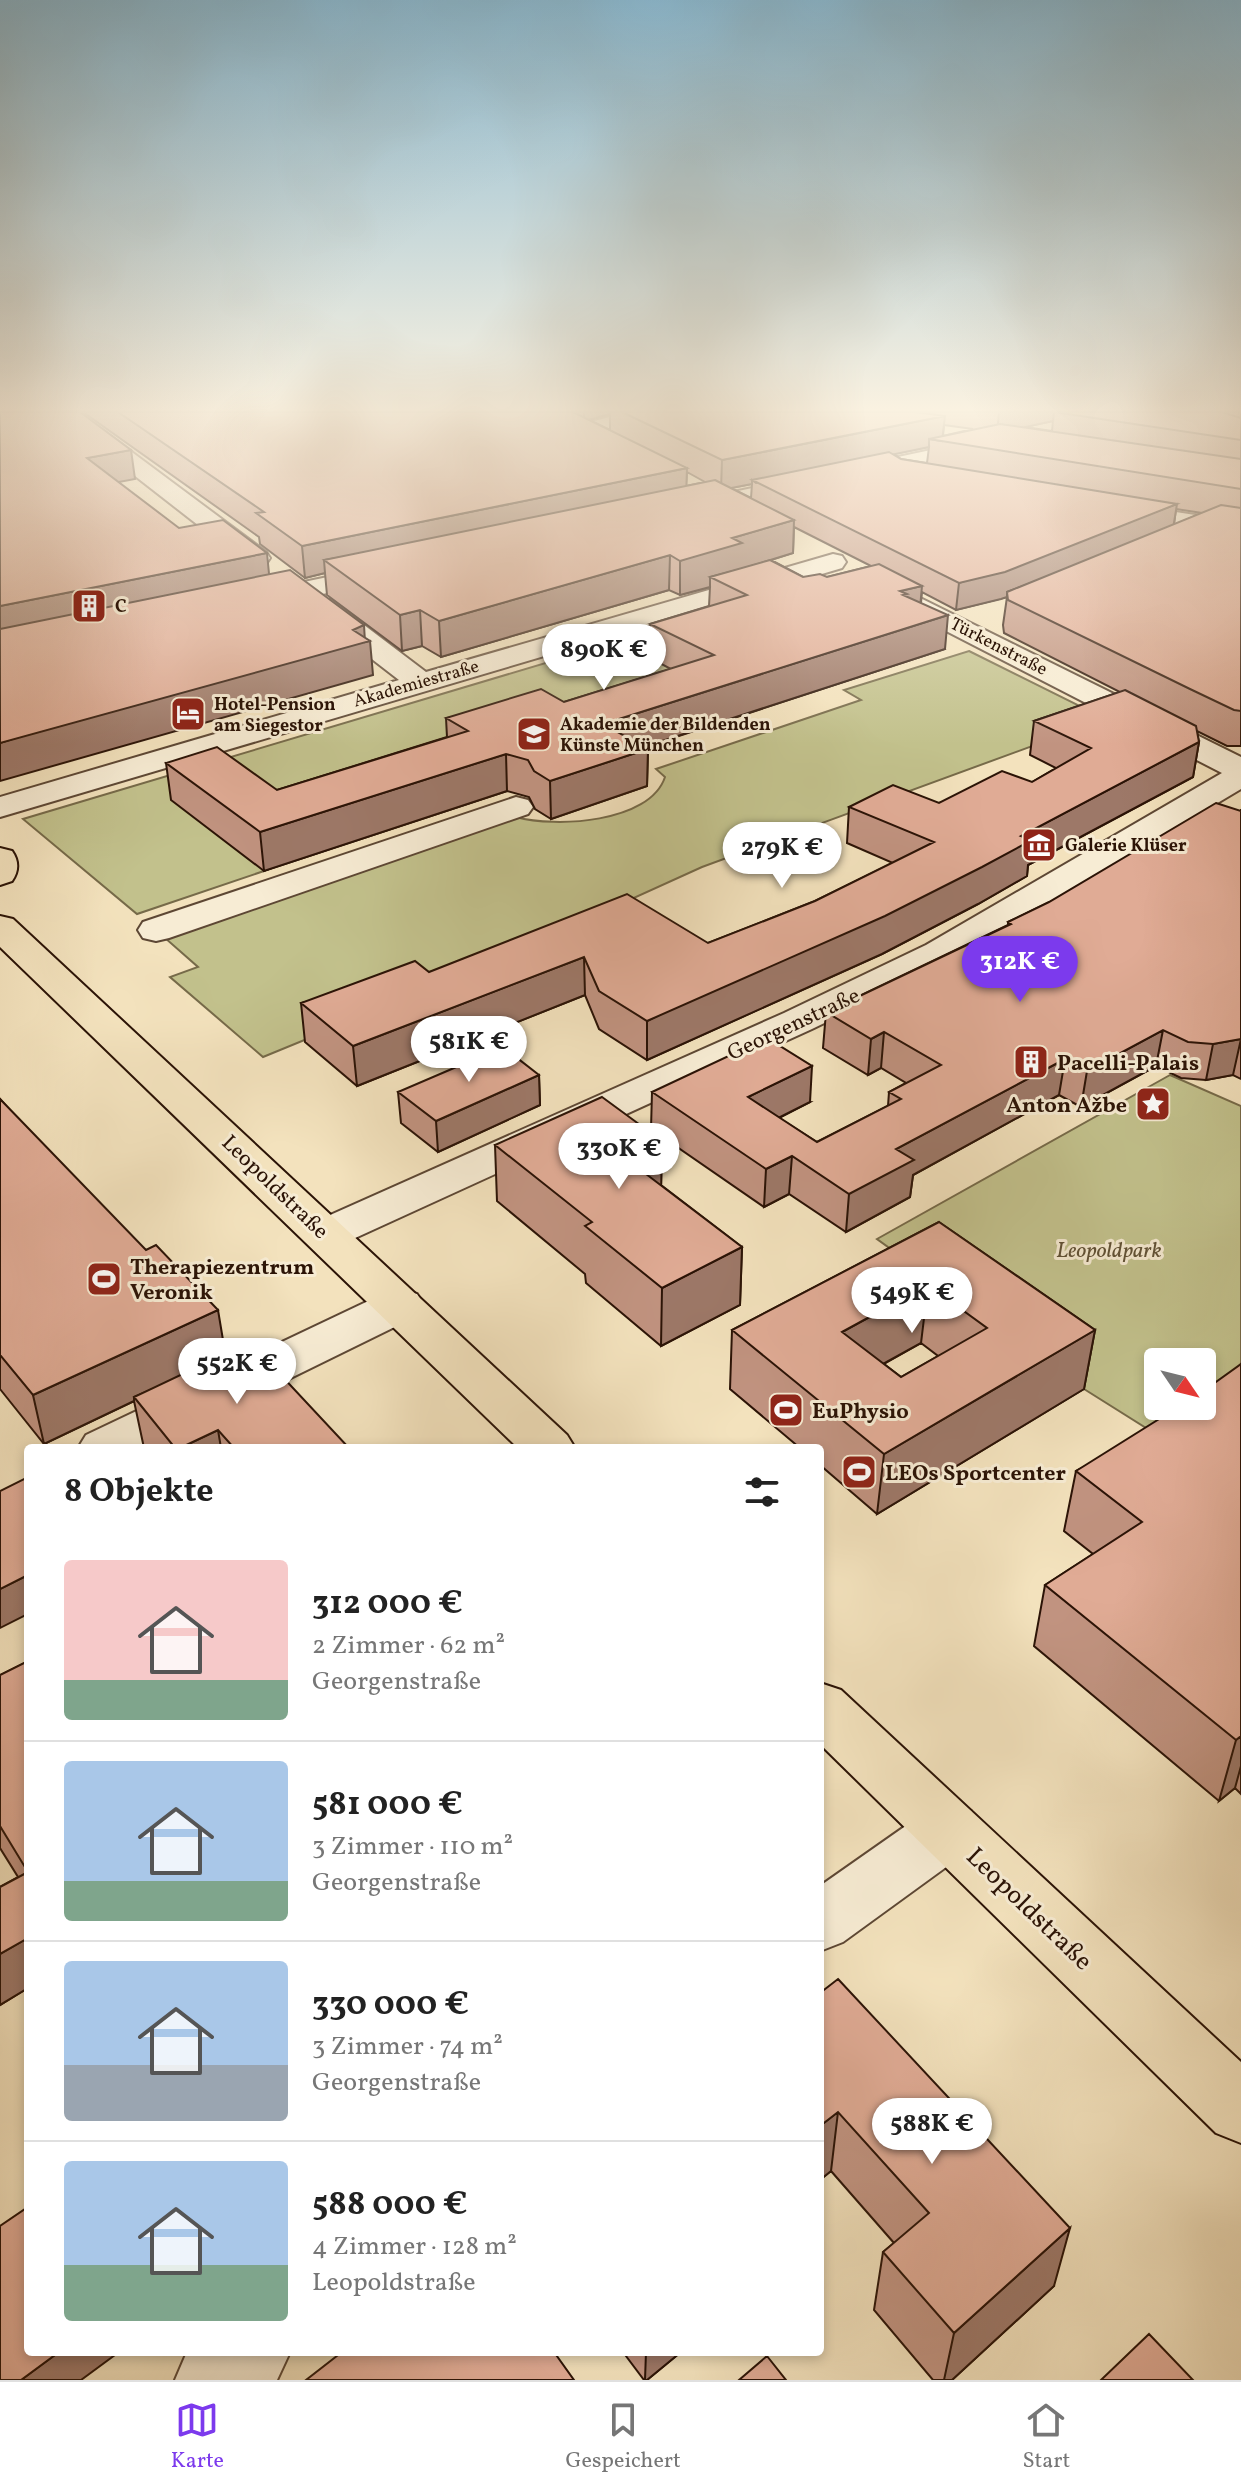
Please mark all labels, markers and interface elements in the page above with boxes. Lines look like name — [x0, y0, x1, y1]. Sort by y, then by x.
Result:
building icon: C — [70, 587, 108, 625]
place label: C — [115, 595, 127, 620]
street label: Türkenstraße — [945, 612, 1051, 683]
pin: 890K € — [539, 624, 669, 692]
text: 890K € — [560, 632, 648, 668]
street label: Akademiestraße — [351, 655, 482, 714]
place label: Hotel-Pension am Siegestor — [214, 693, 336, 739]
hotel icon: Hotel-Pension am Siegestor — [169, 695, 207, 733]
place label: Akademie der Bildenden Künste München — [560, 713, 771, 759]
school or university icon: Akademie der Bildenden Künste München — [515, 715, 553, 753]
pin: 279K € — [717, 822, 847, 890]
museum icon: Galerie Klüser — [1020, 826, 1058, 864]
text: 279K € — [741, 830, 823, 866]
place label: Galerie Klüser — [1065, 834, 1187, 859]
pin: 312K € — [955, 936, 1085, 1004]
text: 312K € — [980, 944, 1060, 980]
street label: Georgenstraße — [723, 981, 865, 1070]
pin: 581K € — [404, 1016, 534, 1084]
text: 581K € — [429, 1024, 509, 1060]
building icon: Pacelli-Palais — [1012, 1043, 1050, 1081]
place label: Pacelli-Palais — [1057, 1049, 1199, 1080]
place icon: Anton Ažbe — [1134, 1085, 1172, 1123]
place label: Anton Ažbe — [1006, 1091, 1127, 1122]
pin: 330K € — [554, 1123, 684, 1191]
street label: Leopoldstraße — [214, 1129, 335, 1247]
text: 330K € — [576, 1131, 662, 1167]
park label: Leopoldpark — [1056, 1236, 1162, 1267]
place label: Therapiezentrum Veronik — [130, 1253, 314, 1309]
sports icon: Therapiezentrum Veronik — [85, 1260, 123, 1298]
pin: 549K € — [847, 1267, 977, 1335]
text: 549K € — [869, 1275, 955, 1311]
pin: 552K € — [172, 1338, 302, 1406]
text: 552K € — [196, 1346, 278, 1382]
north arrow — [1144, 1348, 1216, 1420]
map controls — [1144, 1348, 1216, 1420]
sports icon: EuPhysio — [767, 1391, 805, 1429]
place label: EuPhysio — [812, 1397, 909, 1428]
sports icon: LEOs Sportcenter — [840, 1453, 878, 1491]
place label: LEOs Sportcenter — [885, 1459, 1066, 1490]
text: 8 Objekte — [64, 1469, 214, 1516]
icon: filters — [740, 1470, 784, 1514]
text: 312 000 € — [312, 1581, 463, 1628]
icon: home — [128, 1592, 224, 1688]
text: 2 Zimmer · 62 m² — [312, 1628, 505, 1664]
text: Georgenstraße — [312, 1664, 481, 1700]
text: 581 000 € — [312, 1782, 463, 1829]
icon: home — [128, 1793, 224, 1889]
text: 3 Zimmer · 110 m² — [312, 1829, 513, 1865]
street label: Leopoldstraße — [957, 1840, 1100, 1979]
text: Georgenstraße — [312, 1865, 481, 1901]
text: 330 000 € — [312, 1982, 469, 2029]
icon: home — [128, 1993, 224, 2089]
text: 3 Zimmer · 74 m² — [312, 2029, 503, 2065]
text: Georgenstraße — [312, 2065, 481, 2101]
pin: 588K € — [867, 2098, 997, 2166]
text: 588K € — [890, 2106, 974, 2142]
text: 588 000 € — [312, 2182, 468, 2229]
icon: home — [128, 2193, 224, 2289]
text: 4 Zimmer · 128 m² — [312, 2229, 517, 2265]
text: Leopoldstraße — [312, 2265, 476, 2301]
tab: Karte — [171, 2398, 224, 2477]
tab: Gespeichert — [565, 2398, 681, 2477]
tab: Start — [1022, 2398, 1070, 2477]

